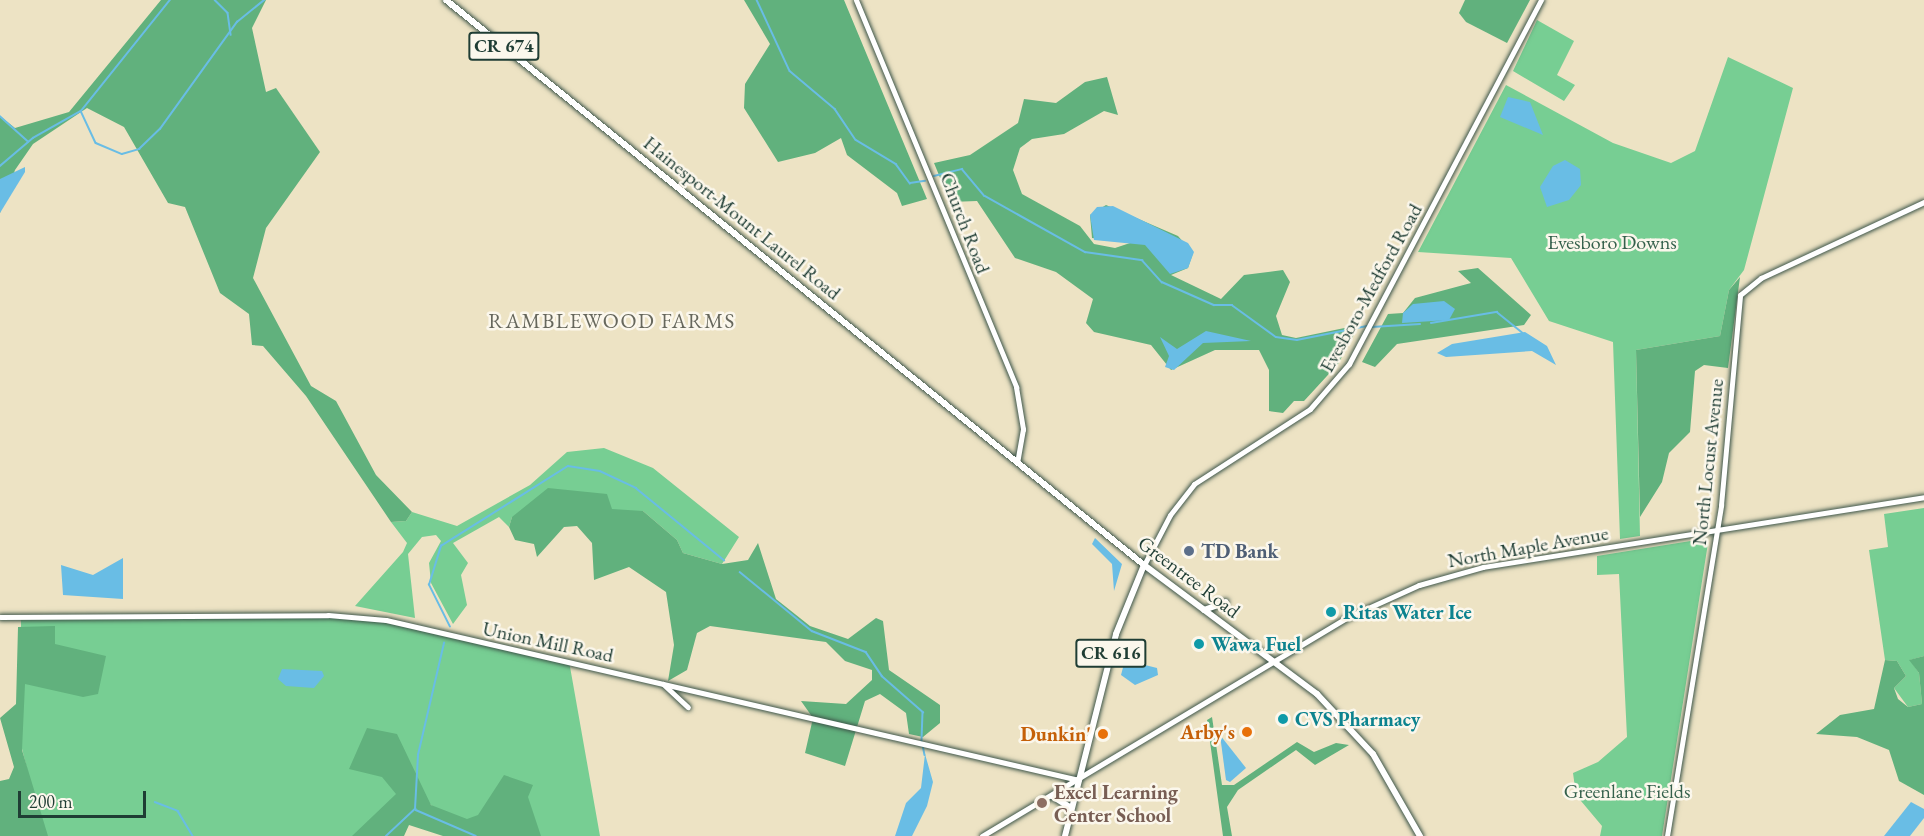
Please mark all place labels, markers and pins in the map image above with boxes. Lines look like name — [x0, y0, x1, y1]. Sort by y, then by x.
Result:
place label: TD Bank — [1201, 539, 1278, 563]
marker: TD Bank — [1182, 544, 1196, 558]
place label: Ritas Water Ice — [1343, 600, 1472, 624]
marker: Ritas Water Ice — [1324, 605, 1338, 619]
place label: Wawa Fuel — [1211, 632, 1301, 656]
marker: Wawa Fuel — [1192, 637, 1206, 651]
place label: CVS Pharmacy — [1295, 707, 1420, 731]
marker: CVS Pharmacy — [1276, 712, 1290, 726]
place label: Arby's — [1180, 720, 1235, 744]
place label: Dunkin' — [1020, 722, 1091, 746]
marker: Arby's — [1240, 725, 1254, 739]
marker: Dunkin' — [1096, 727, 1110, 741]
place label: Excel Learning Center School — [1054, 780, 1178, 827]
marker: Excel Learning Center School — [1035, 796, 1049, 810]

